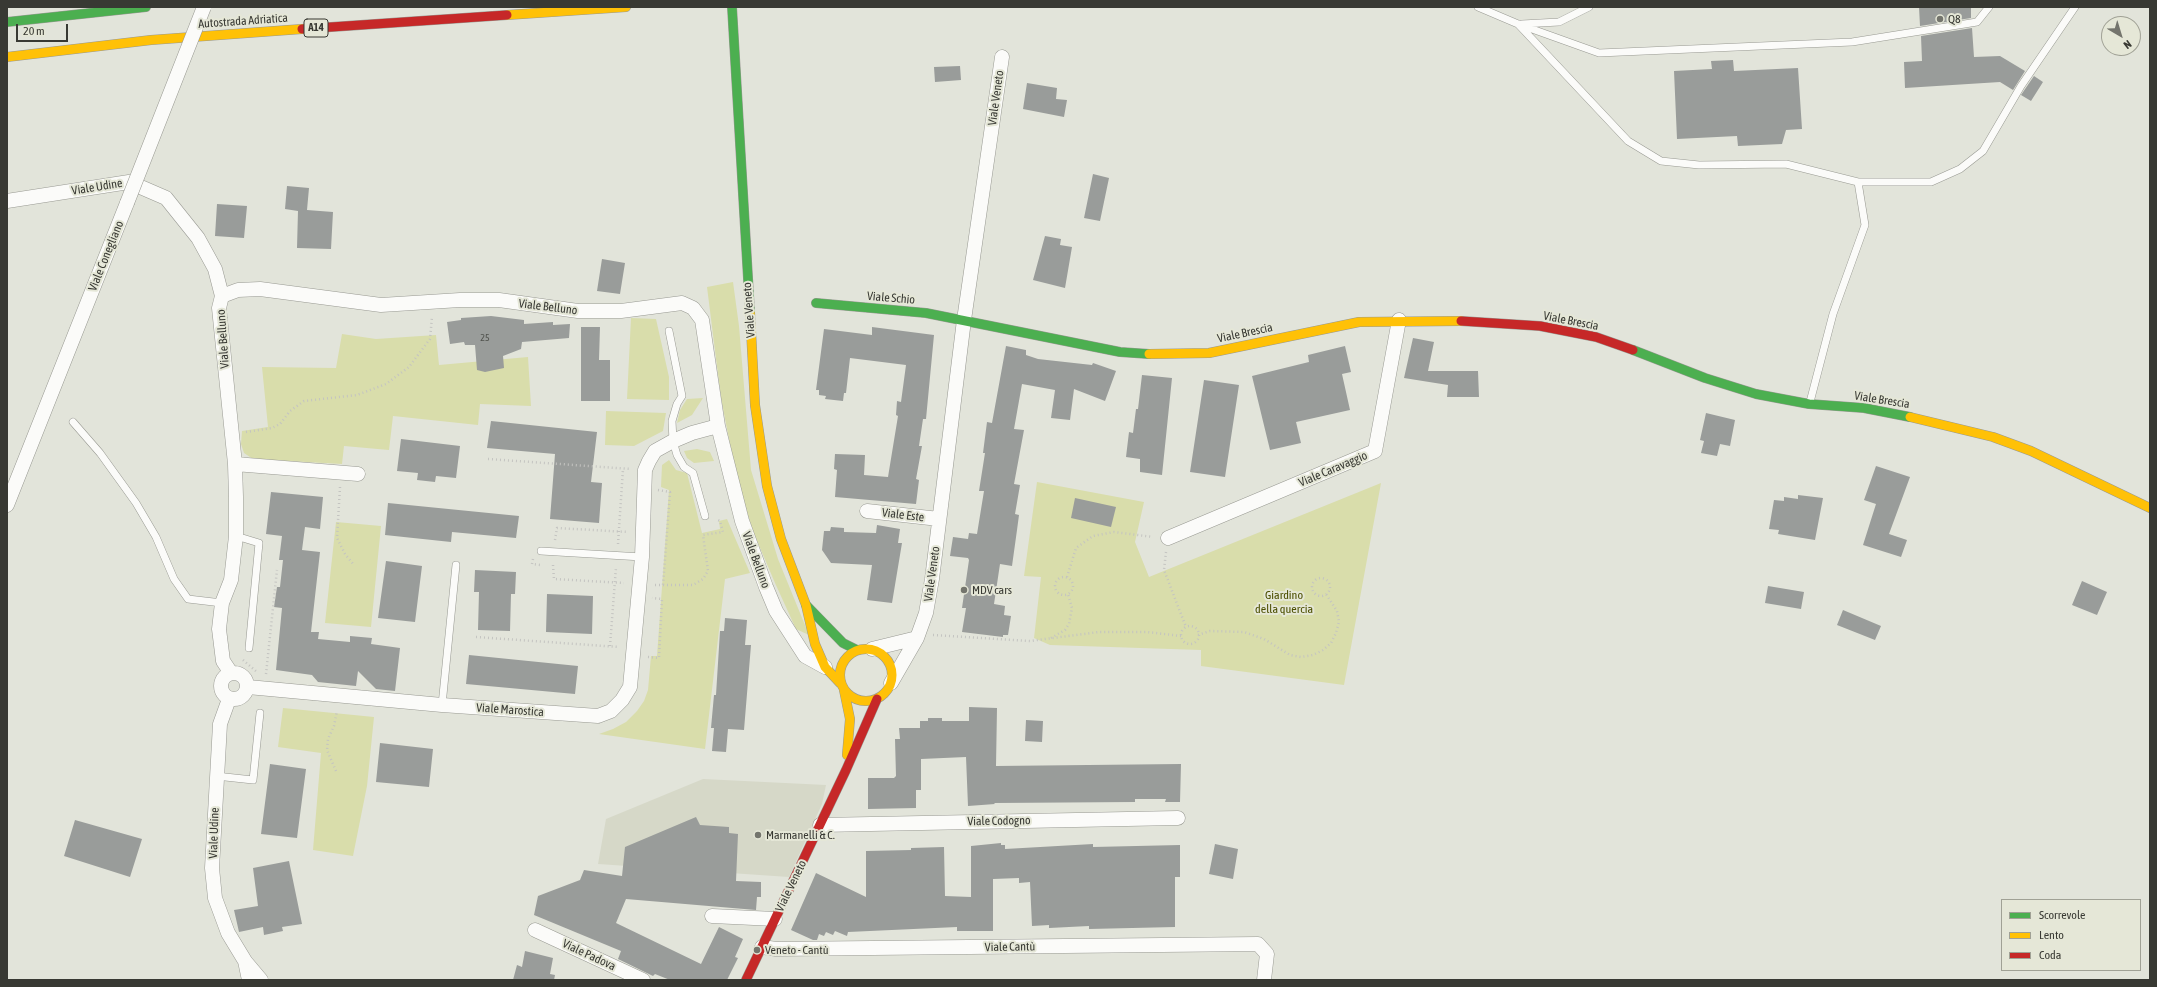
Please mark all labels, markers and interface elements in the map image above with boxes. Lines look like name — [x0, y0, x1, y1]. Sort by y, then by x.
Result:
street label: Autostrada Adriatica — [198, 11, 288, 31]
place label: Q8 — [1948, 12, 1961, 26]
marker: Q8 — [1935, 14, 1945, 24]
scale bar — [18, 16, 70, 42]
north arrow — [2101, 16, 2141, 56]
road number: A14 — [304, 19, 328, 37]
text: 20 m — [23, 24, 45, 38]
text: N — [2122, 38, 2134, 51]
street label: Viale Veneto — [985, 69, 1007, 127]
street label: Viale Udine — [71, 176, 123, 198]
street label: Viale Conegliano — [85, 219, 127, 293]
street label: Viale Veneto — [740, 282, 758, 338]
street label: Viale Schio — [866, 289, 916, 307]
street label: Viale Belluno — [518, 296, 578, 318]
street label: Viale Belluno — [214, 309, 232, 369]
street label: Viale Brescia — [1542, 309, 1600, 333]
street label: Viale Brescia — [1216, 320, 1274, 346]
house number: 25 — [480, 332, 490, 344]
street label: Viale Brescia — [1853, 389, 1911, 411]
street label: Viale Caravaggio — [1297, 448, 1369, 490]
street label: Viale Este — [881, 505, 925, 525]
street label: Viale Belluno — [739, 530, 773, 590]
street label: Viale Veneto — [921, 545, 943, 603]
place label: MDV cars — [972, 583, 1012, 597]
marker: MDV cars — [959, 585, 969, 595]
park label: Giardino della quercia — [1255, 588, 1313, 616]
street label: Viale Marostica — [476, 700, 544, 720]
street label: Viale Udine — [206, 807, 222, 859]
street label: Viale Codogno — [967, 813, 1031, 829]
place label: Marmanelli & C. — [766, 828, 835, 842]
marker: Marmanelli & C. — [753, 830, 763, 840]
street label: Viale Veneto — [772, 858, 810, 914]
legend — [2001, 899, 2141, 971]
text: Scorrevole — [2039, 908, 2086, 922]
text: Lento — [2039, 928, 2064, 942]
street label: Viale Padova — [560, 936, 618, 974]
street label: Viale Cantù — [985, 939, 1035, 955]
place label: Veneto - Cantù — [765, 943, 829, 957]
marker: Veneto - Cantù — [752, 945, 762, 955]
text: Coda — [2039, 948, 2061, 962]

